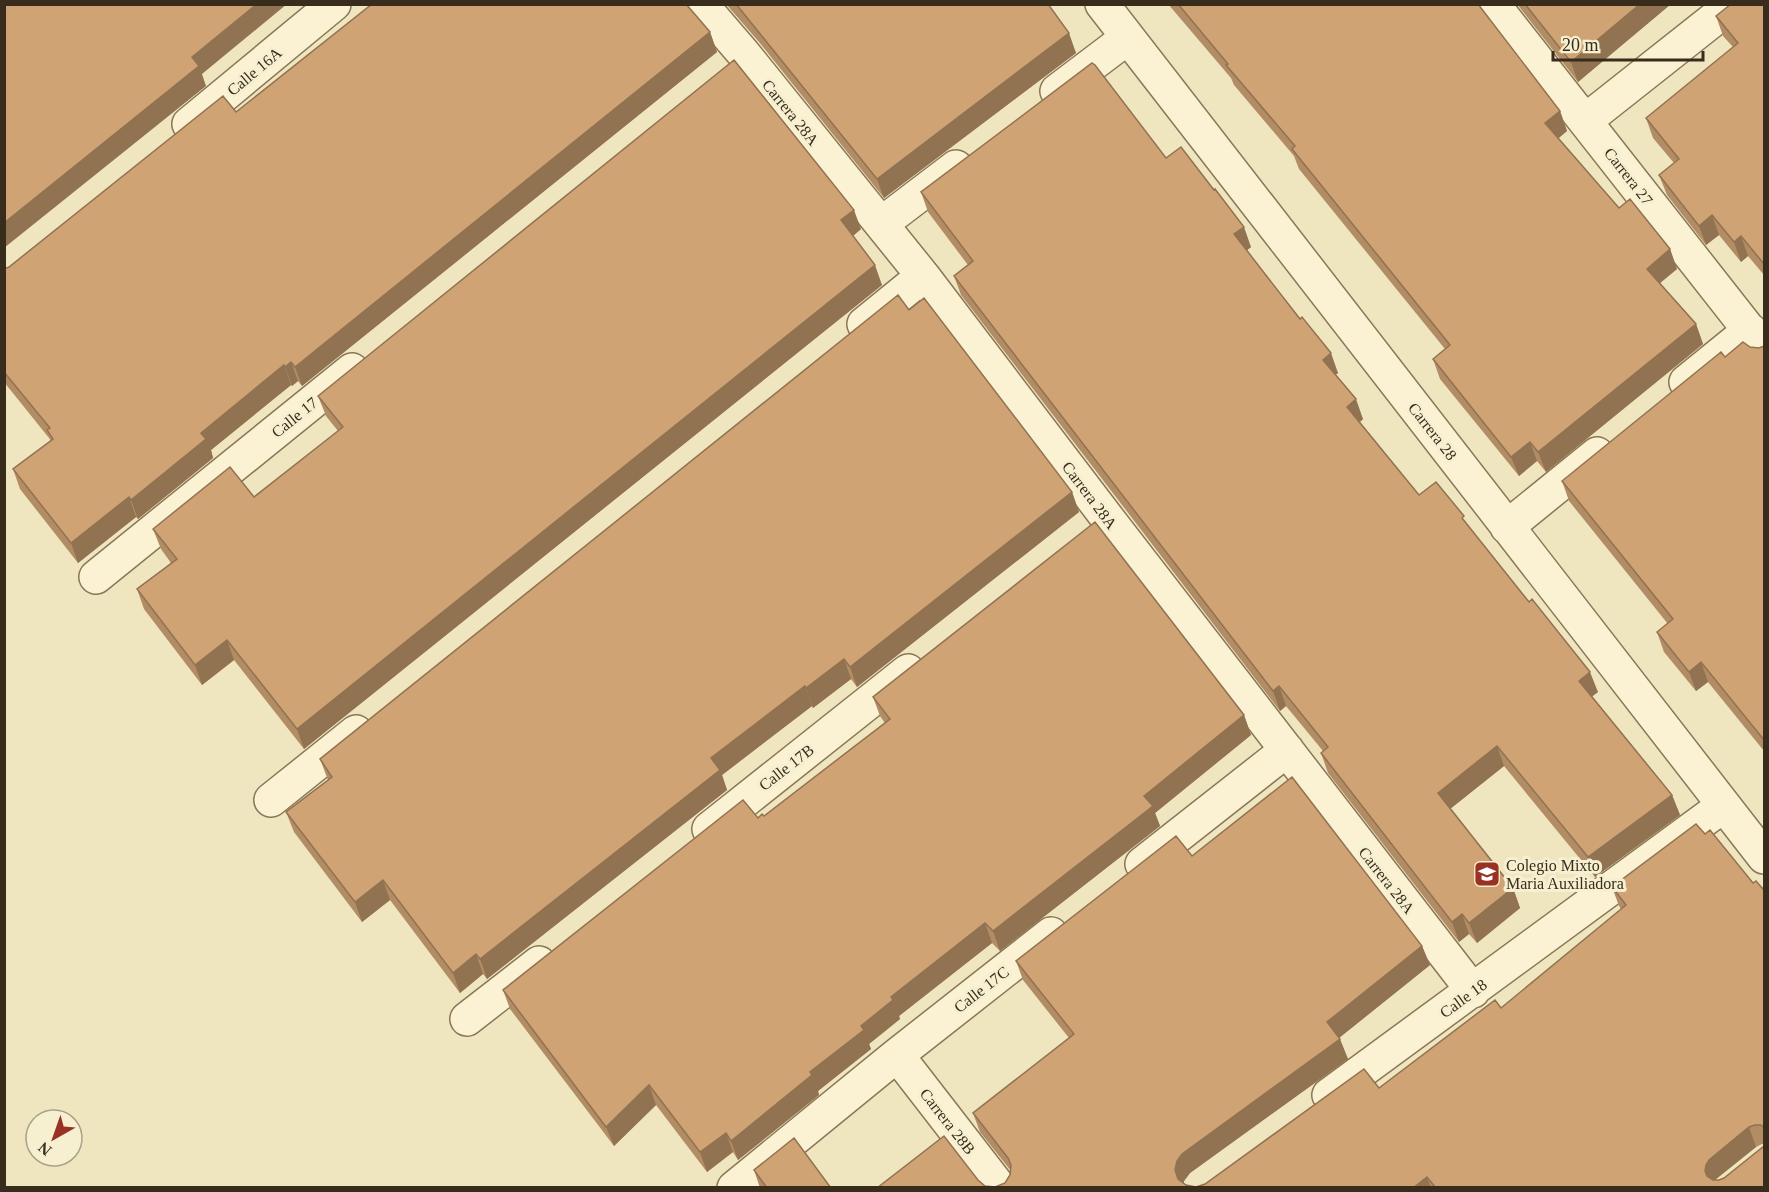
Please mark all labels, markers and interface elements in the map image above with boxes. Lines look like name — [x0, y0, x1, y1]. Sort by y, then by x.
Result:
scale bar — [1553, 24, 1703, 62]
text: 20 m — [1562, 35, 1599, 55]
street label: Calle 16A — [224, 44, 285, 99]
street label: Carrera 28A — [759, 76, 823, 149]
street label: Carrera 27 — [1601, 144, 1656, 208]
street label: Calle 17 — [268, 394, 321, 441]
street label: Carrera 28 — [1405, 399, 1460, 463]
street label: Carrera 28A — [1059, 458, 1121, 533]
street label: Calle 17B — [756, 741, 817, 794]
street label: Carrera 28A — [1355, 844, 1418, 917]
place label: Colegio Mixto Maria Auxiliadora — [1506, 857, 1624, 892]
school or university icon: Colegio Mixto Maria Auxiliadora — [1472, 859, 1502, 889]
street label: Calle 17C — [951, 963, 1012, 1016]
street label: Calle 18 — [1437, 976, 1490, 1021]
street label: Carrera 28B — [917, 1085, 979, 1158]
north arrow — [24, 1108, 84, 1168]
text: N — [34, 1139, 55, 1159]

